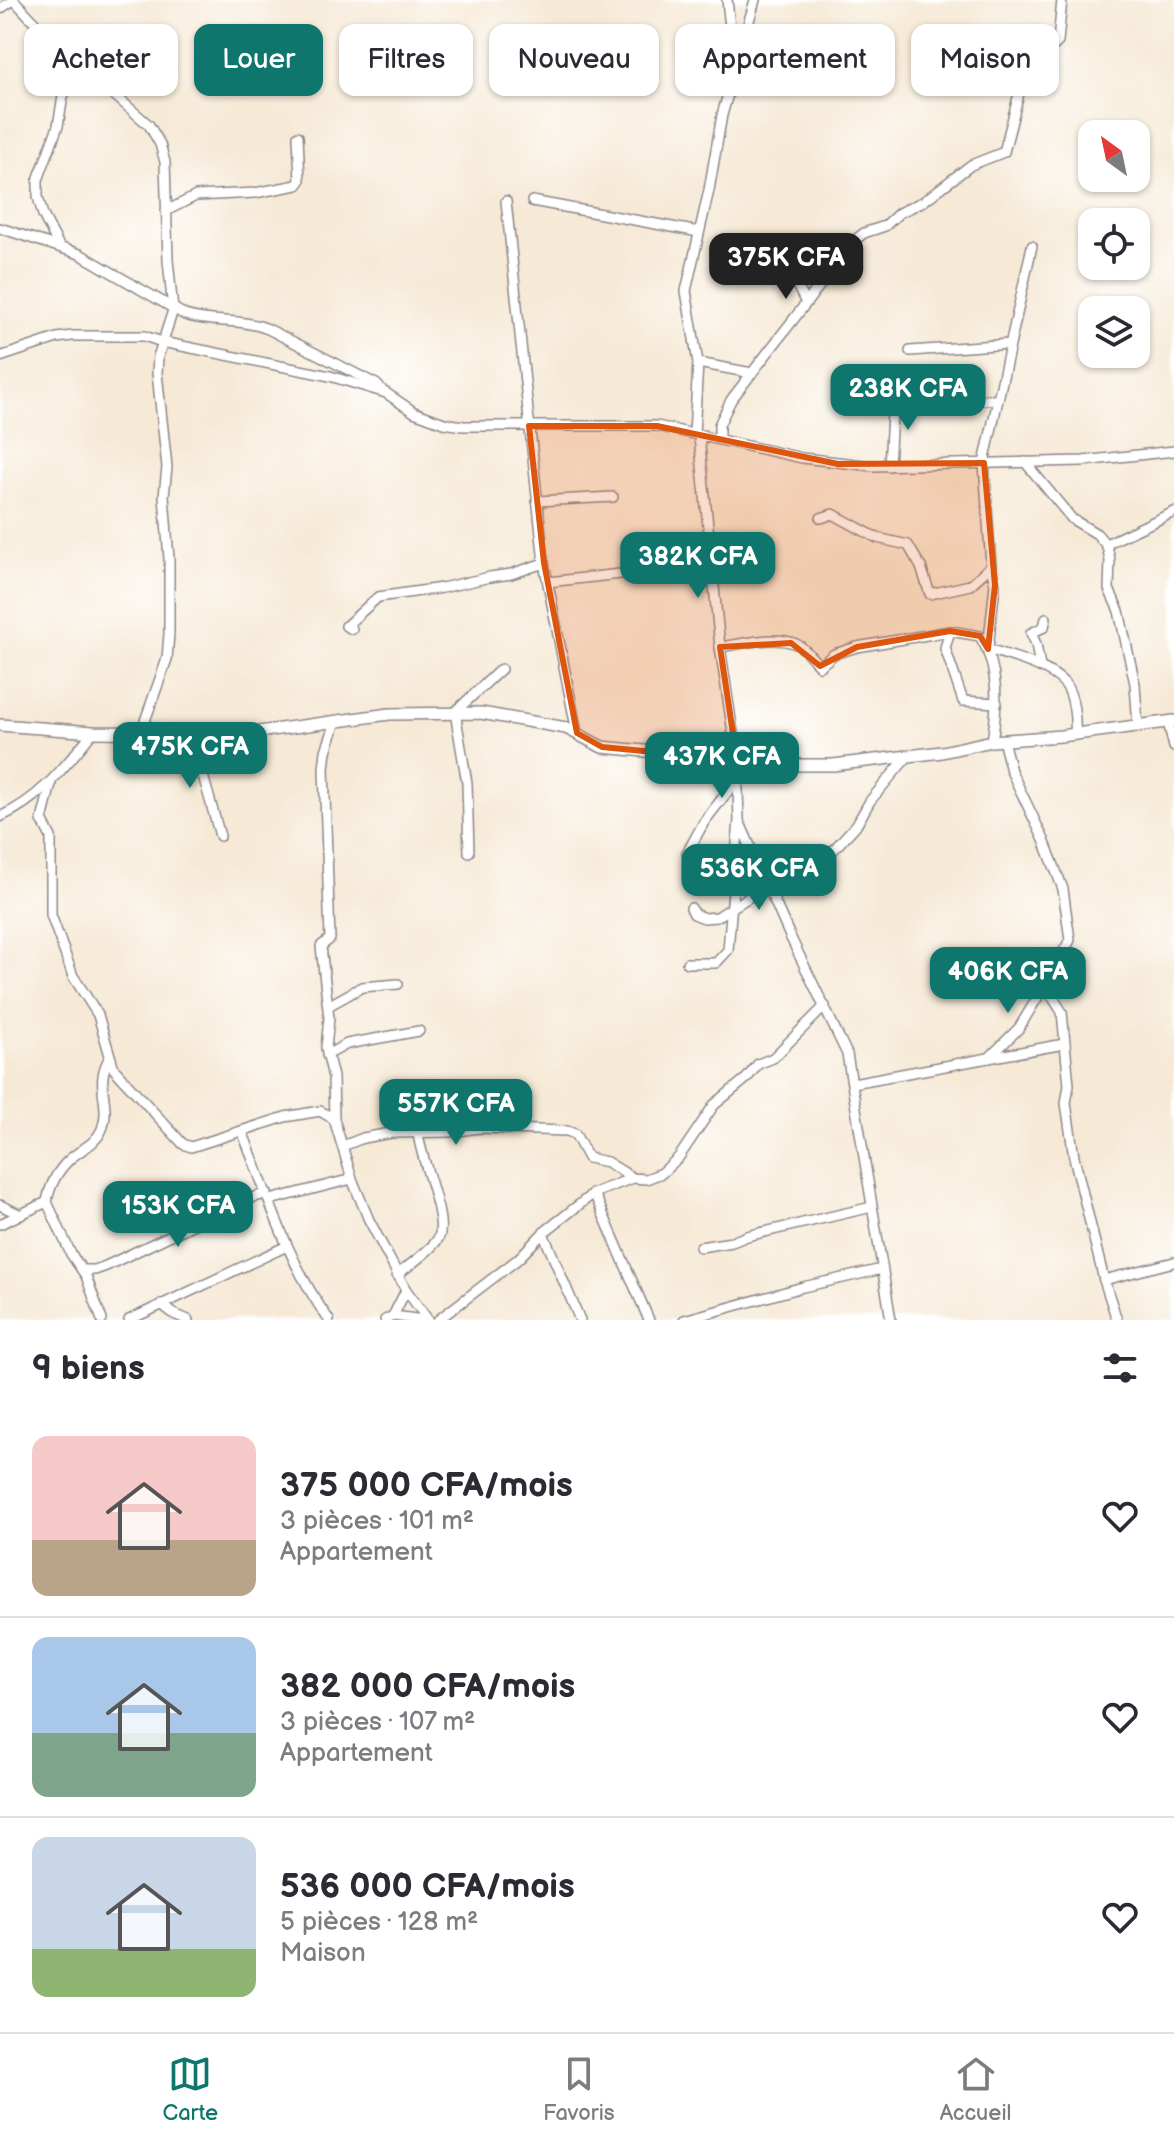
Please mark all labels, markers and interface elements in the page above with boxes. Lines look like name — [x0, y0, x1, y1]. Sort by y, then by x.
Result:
chip: Acheter — [24, 24, 178, 96]
chip: Louer — [194, 24, 323, 96]
chip: Filtres — [339, 24, 473, 96]
chip: Nouveau — [489, 24, 659, 96]
chip: Appartement — [675, 24, 895, 96]
chip: Maison — [911, 24, 1059, 96]
north arrow — [1078, 120, 1150, 192]
map controls — [1078, 120, 1150, 368]
button: locate — [1078, 208, 1150, 280]
pin: 375K CFA — [703, 233, 869, 301]
text: 375K CFA — [727, 243, 845, 274]
button: layers — [1078, 296, 1150, 368]
pin: 238K CFA — [825, 364, 991, 432]
text: 238K CFA — [849, 374, 967, 405]
pin: 382K CFA — [615, 532, 781, 600]
text: 382K CFA — [638, 542, 758, 573]
pin: 475K CFA — [107, 722, 273, 790]
text: 475K CFA — [131, 732, 249, 763]
pin: 437K CFA — [639, 732, 805, 800]
text: 437K CFA — [663, 742, 781, 773]
pin: 536K CFA — [676, 844, 842, 912]
text: 536K CFA — [699, 854, 819, 885]
pin: 406K CFA — [925, 947, 1091, 1015]
text: 406K CFA — [948, 957, 1068, 988]
pin: 557K CFA — [373, 1079, 539, 1147]
text: 557K CFA — [397, 1089, 515, 1120]
pin: 153K CFA — [95, 1181, 261, 1249]
text: 153K CFA — [121, 1191, 235, 1222]
icon: filters — [1098, 1346, 1142, 1390]
text: 9 biens — [32, 1348, 145, 1389]
text: 375 000 CFA/mois — [280, 1465, 573, 1506]
icon: home — [96, 1468, 192, 1564]
icon: heart — [1098, 1494, 1142, 1538]
text: 3 pièces · 101 m² — [280, 1506, 474, 1537]
text: Appartement — [280, 1537, 433, 1568]
text: 382 000 CFA/mois — [280, 1666, 575, 1707]
icon: home — [96, 1669, 192, 1765]
icon: heart — [1098, 1695, 1142, 1739]
text: 3 pièces · 107 m² — [280, 1707, 475, 1738]
text: Appartement — [280, 1738, 433, 1769]
text: 536 000 CFA/mois — [280, 1866, 575, 1907]
icon: home — [96, 1869, 192, 1965]
icon: heart — [1098, 1895, 1142, 1939]
text: 5 pièces · 128 m² — [280, 1907, 478, 1938]
text: Maison — [280, 1938, 366, 1969]
tab: Carte — [163, 2052, 218, 2127]
tab: Favoris — [543, 2052, 615, 2127]
tab: Accueil — [940, 2052, 1011, 2127]

